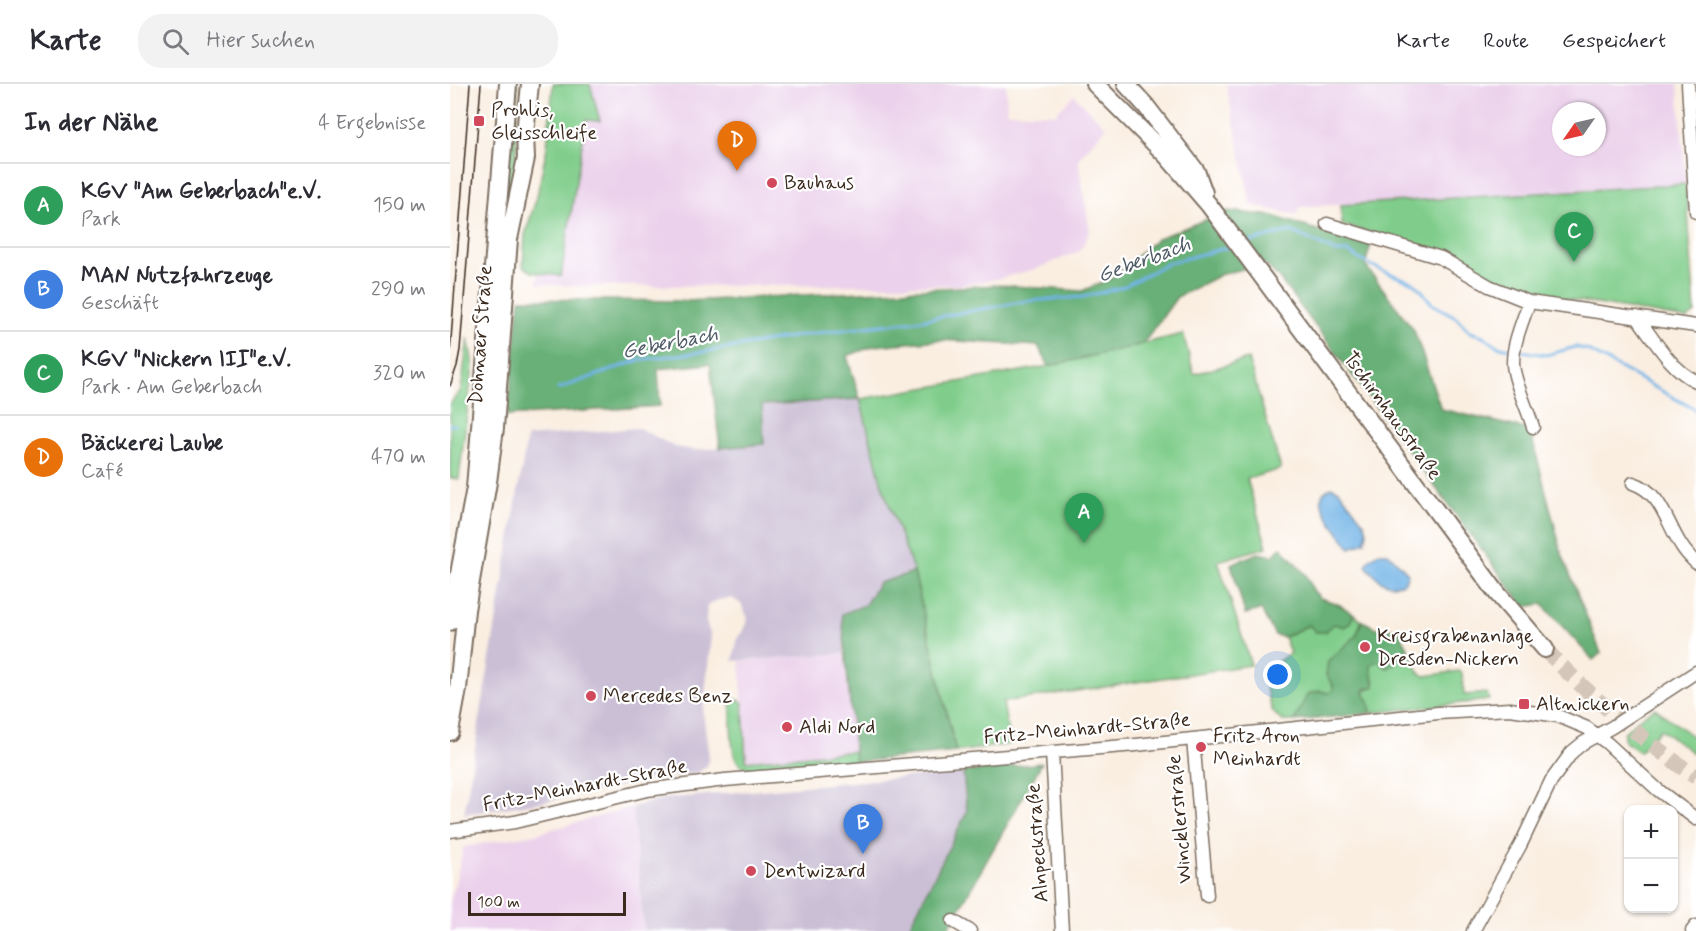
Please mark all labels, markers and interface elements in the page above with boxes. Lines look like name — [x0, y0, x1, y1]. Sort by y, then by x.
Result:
search box — [138, 14, 558, 68]
text: Karte — [30, 23, 102, 60]
icon: search — [159, 25, 192, 58]
text: Hier suchen — [207, 27, 315, 55]
text: Karte — [1397, 27, 1450, 55]
text: Route — [1483, 27, 1529, 55]
text: Gespeichert — [1562, 27, 1666, 55]
place label: Prohlis, Gleisschleife — [491, 97, 597, 147]
north arrow — [1552, 102, 1606, 156]
text: In der Nähe — [24, 106, 158, 140]
text: 4 Ergebnisse — [318, 110, 426, 137]
marker: Prohlis, Gleisschleife — [472, 114, 486, 128]
pin: D — [718, 122, 756, 171]
place label: Bauhaus — [784, 170, 854, 197]
marker: Bauhaus — [765, 176, 779, 190]
text: KGV "Am Geberbach"e.V. — [81, 178, 321, 206]
text: A — [37, 192, 50, 219]
text: 150 m — [373, 192, 426, 219]
text: Park — [81, 206, 121, 233]
pin: C — [1554, 212, 1594, 262]
water label: Geberbach — [1094, 230, 1195, 290]
text: MAN Nutzfahrzeuge — [81, 262, 273, 290]
street label: Dohnaer Straße — [463, 264, 499, 406]
text: B — [37, 276, 50, 303]
text: 290 m — [371, 276, 426, 303]
text: Geschäft — [81, 290, 159, 317]
water label: Geberbach — [620, 320, 721, 366]
text: KGV "Nickern III"e.V. — [81, 346, 291, 374]
street label: Tschirnhausstraße — [1336, 346, 1448, 486]
text: C — [36, 360, 51, 387]
text: 320 m — [373, 360, 426, 387]
text: Park · Am Geberbach — [81, 374, 262, 401]
text: Bäckerei Laube — [81, 430, 223, 458]
text: D — [37, 444, 50, 471]
text: 470 m — [371, 444, 426, 471]
text: Café — [81, 458, 123, 485]
pin: A — [1064, 494, 1104, 543]
place label: Kreisgrabenanlage Dresden-Nickern — [1377, 623, 1533, 673]
marker: Kreisgrabenanlage Dresden-Nickern — [1358, 640, 1372, 654]
your location — [1263, 660, 1292, 689]
place label: Mercedes Benz — [603, 683, 733, 710]
marker: Mercedes Benz — [584, 689, 598, 703]
place label: Altnickern — [1536, 691, 1630, 718]
marker: Altnickern — [1517, 697, 1531, 711]
street label: Fritz-Meinhardt-Straße — [983, 707, 1192, 751]
place label: Aldi Nord — [799, 714, 875, 741]
marker: Aldi Nord — [780, 720, 794, 734]
place label: Fritz Aron Meinhardt — [1213, 723, 1301, 773]
marker: Fritz Aron Meinhardt — [1194, 740, 1208, 754]
street label: Fritz-Meinhardt-Straße — [481, 753, 690, 819]
street label: Wincklerstraße — [1161, 753, 1199, 885]
street label: Alnpeckstraße — [1020, 783, 1056, 903]
pin: B — [844, 804, 882, 854]
map controls — [1624, 805, 1678, 913]
button: + — [1624, 805, 1678, 859]
place label: Dentwizard — [763, 858, 866, 885]
button: − — [1624, 859, 1678, 913]
marker: Dentwizard — [744, 864, 758, 878]
scale bar — [468, 889, 626, 916]
text: 100 m — [477, 892, 520, 913]

